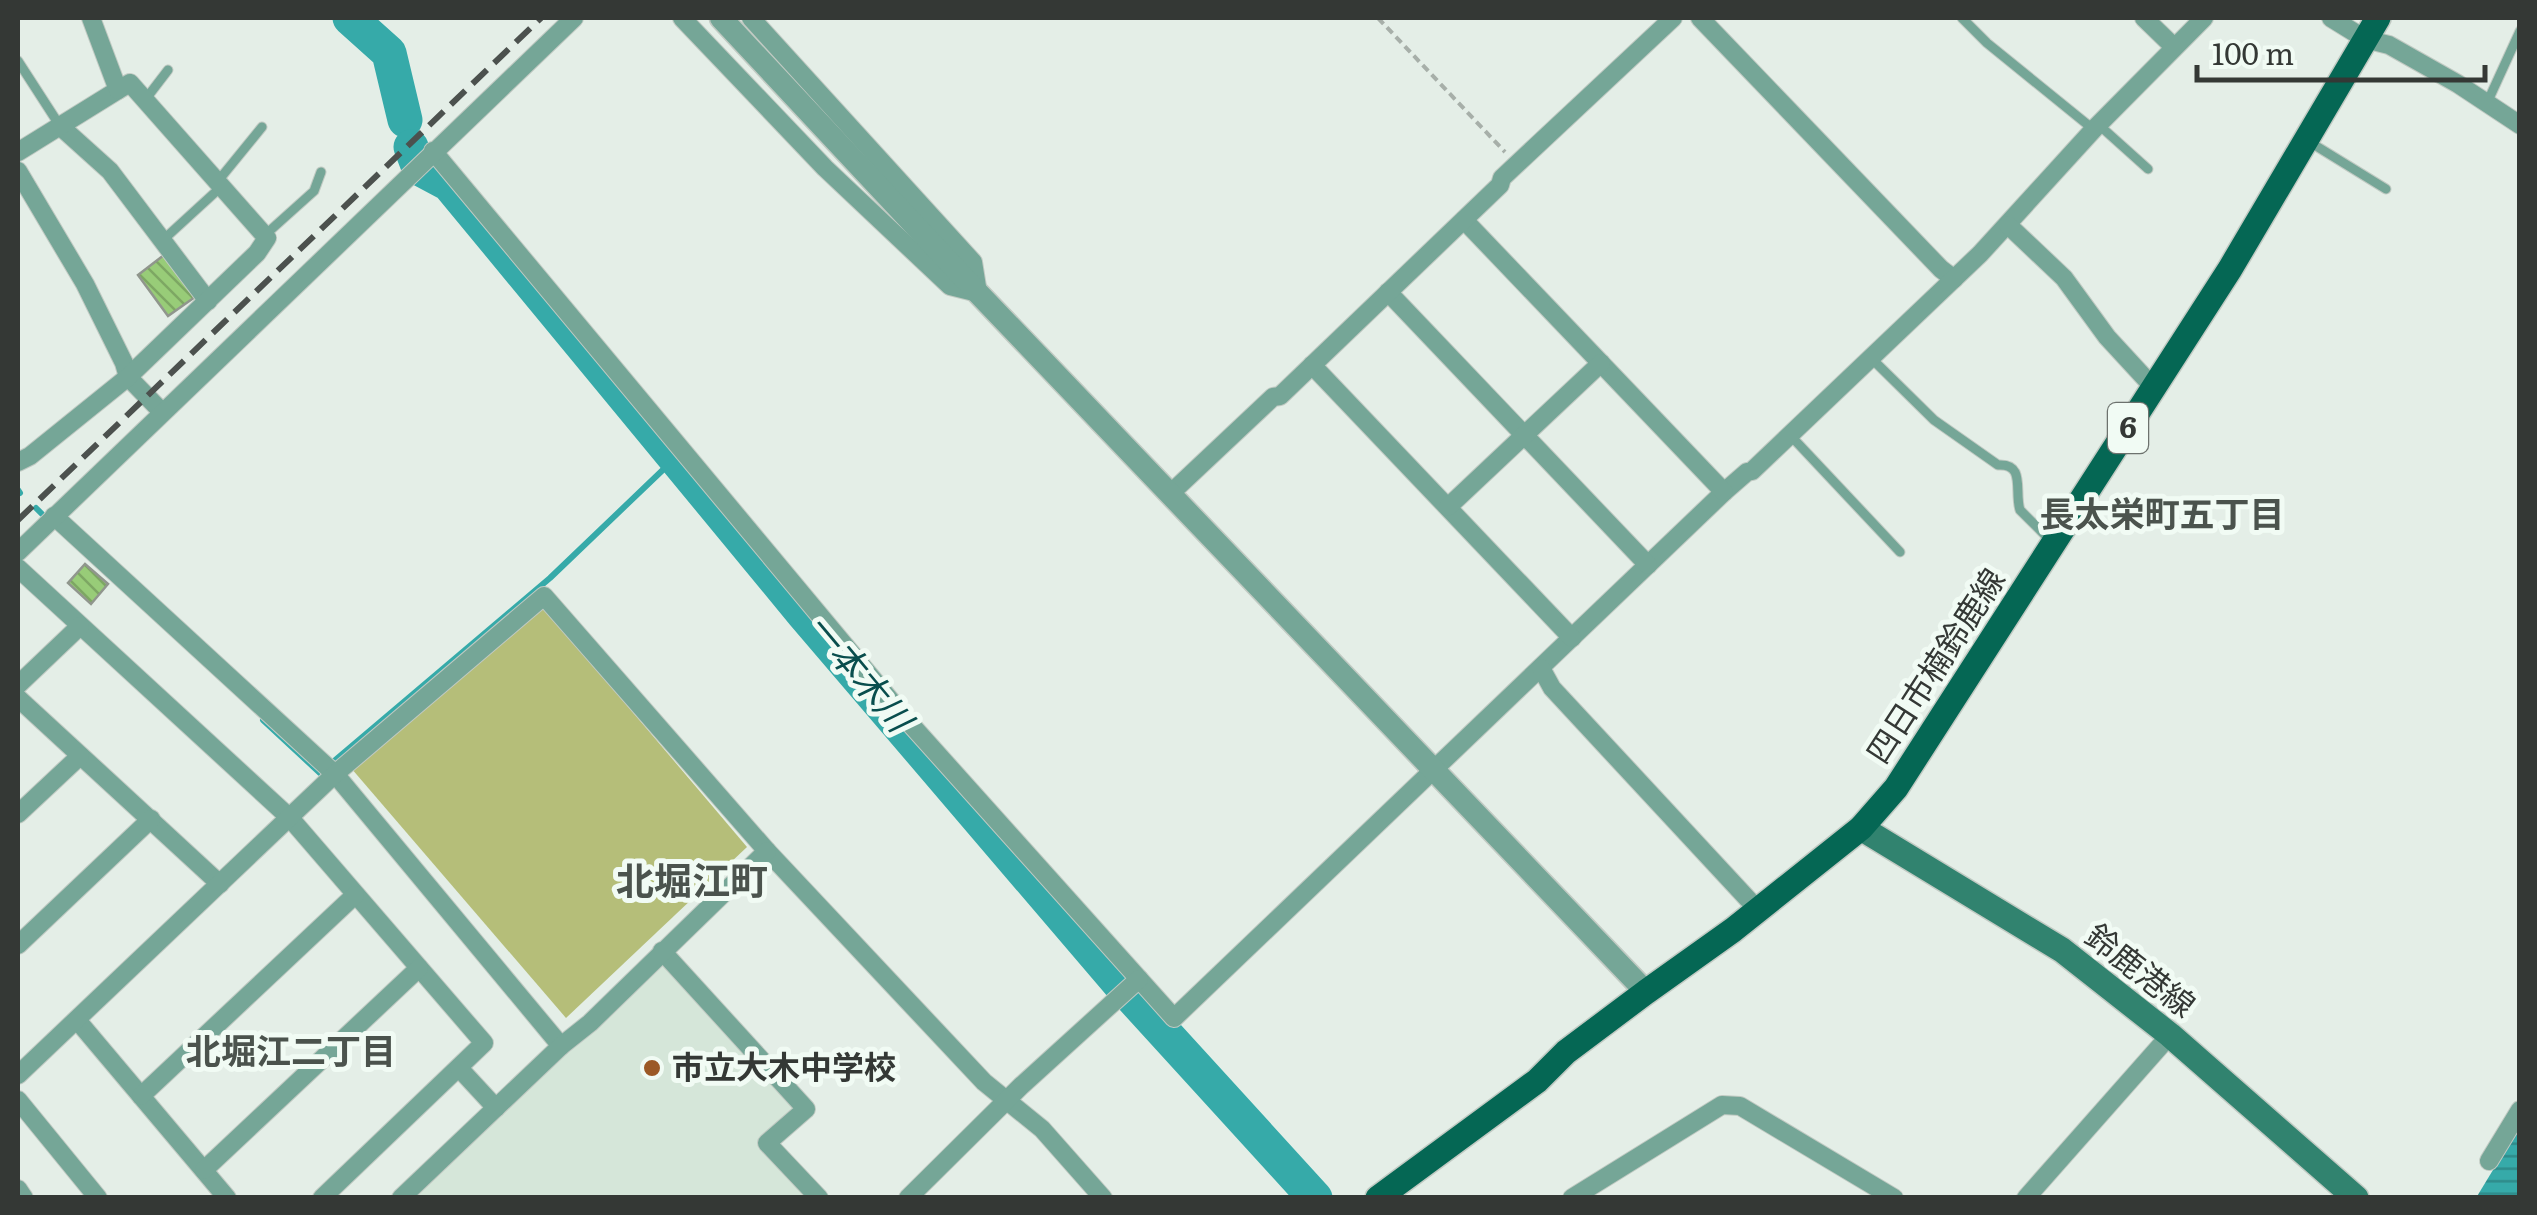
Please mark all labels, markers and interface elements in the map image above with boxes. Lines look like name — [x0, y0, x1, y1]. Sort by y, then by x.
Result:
scale bar — [2197, 20, 2484, 82]
text: 100 m — [2212, 30, 2294, 74]
road number: 6 — [2108, 403, 2148, 453]
district label: 長太栄町五丁目 — [2039, 486, 2285, 538]
street label: 四日市楠鈴鹿線 — [1852, 557, 2015, 771]
water label: 一本木川 — [796, 601, 929, 744]
district label: 北堀江町 — [616, 850, 768, 907]
street label: 鈴鹿港線 — [2077, 910, 2207, 1027]
district label: 北堀江二丁目 — [186, 1023, 396, 1075]
place label: 市立大木中学校 — [672, 1041, 896, 1089]
marker: 市立大木中学校 — [641, 1057, 663, 1079]

